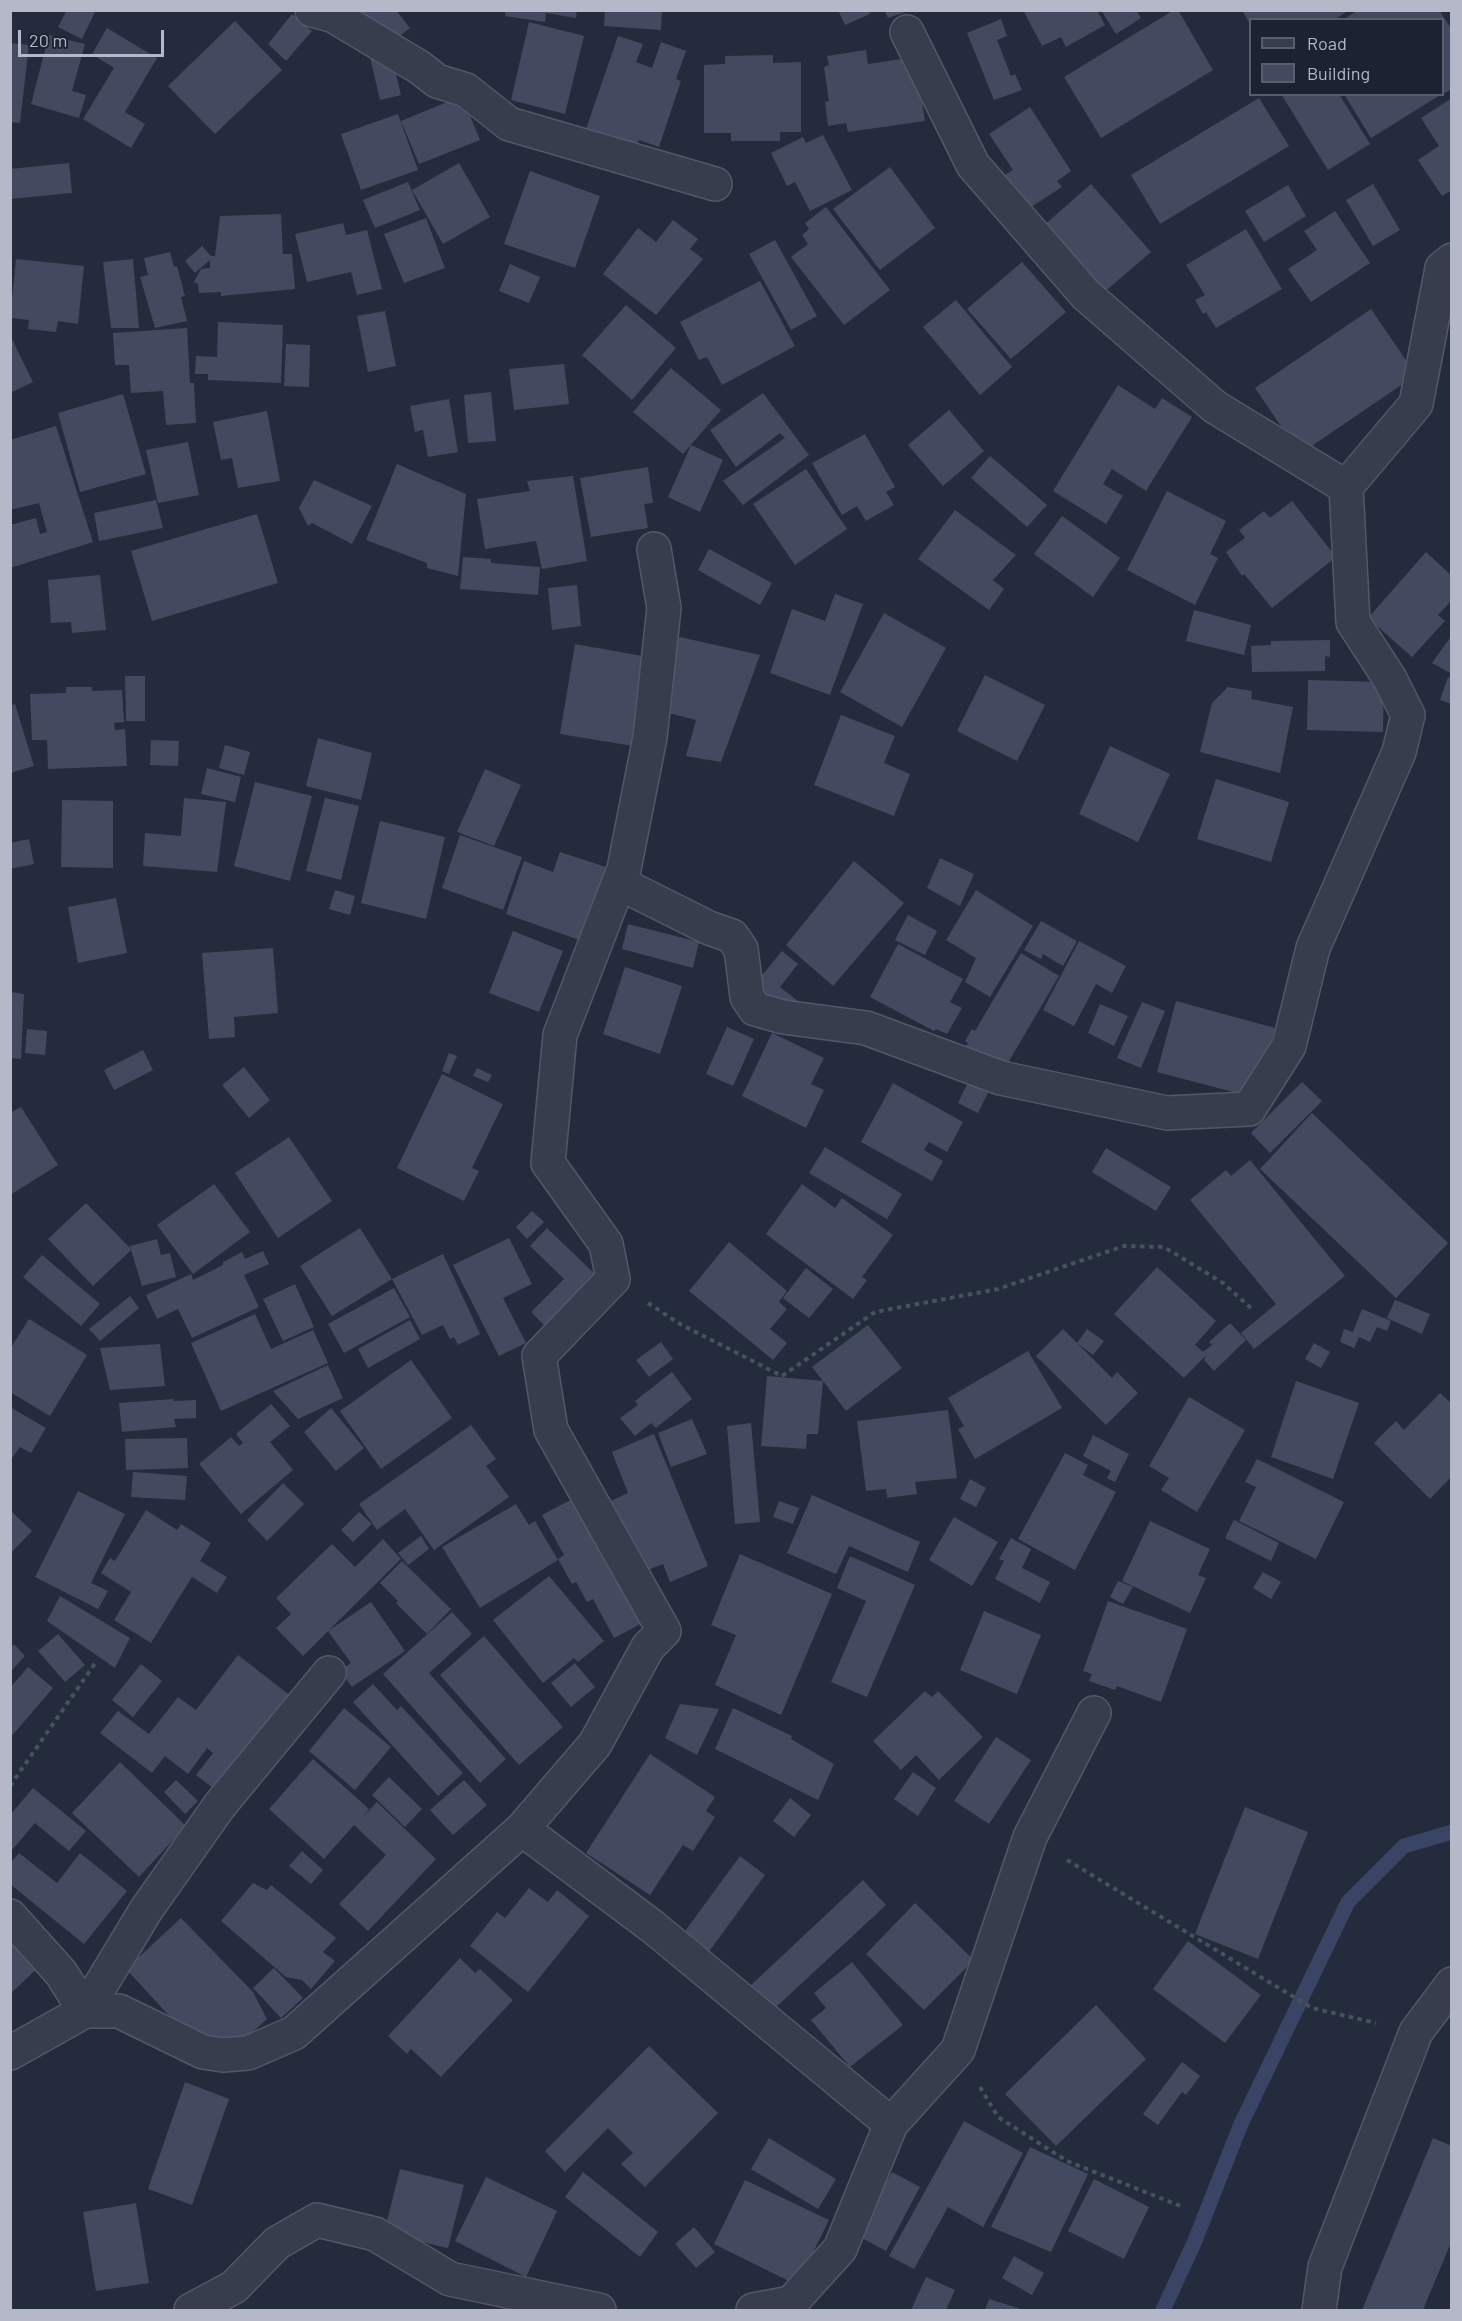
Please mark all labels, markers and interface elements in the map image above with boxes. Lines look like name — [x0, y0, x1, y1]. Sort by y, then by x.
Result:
scale bar — [21, 18, 166, 56]
legend — [1249, 18, 1444, 96]
text: 20 m — [29, 29, 67, 51]
text: Road — [1307, 32, 1347, 54]
text: Building — [1307, 62, 1370, 84]

